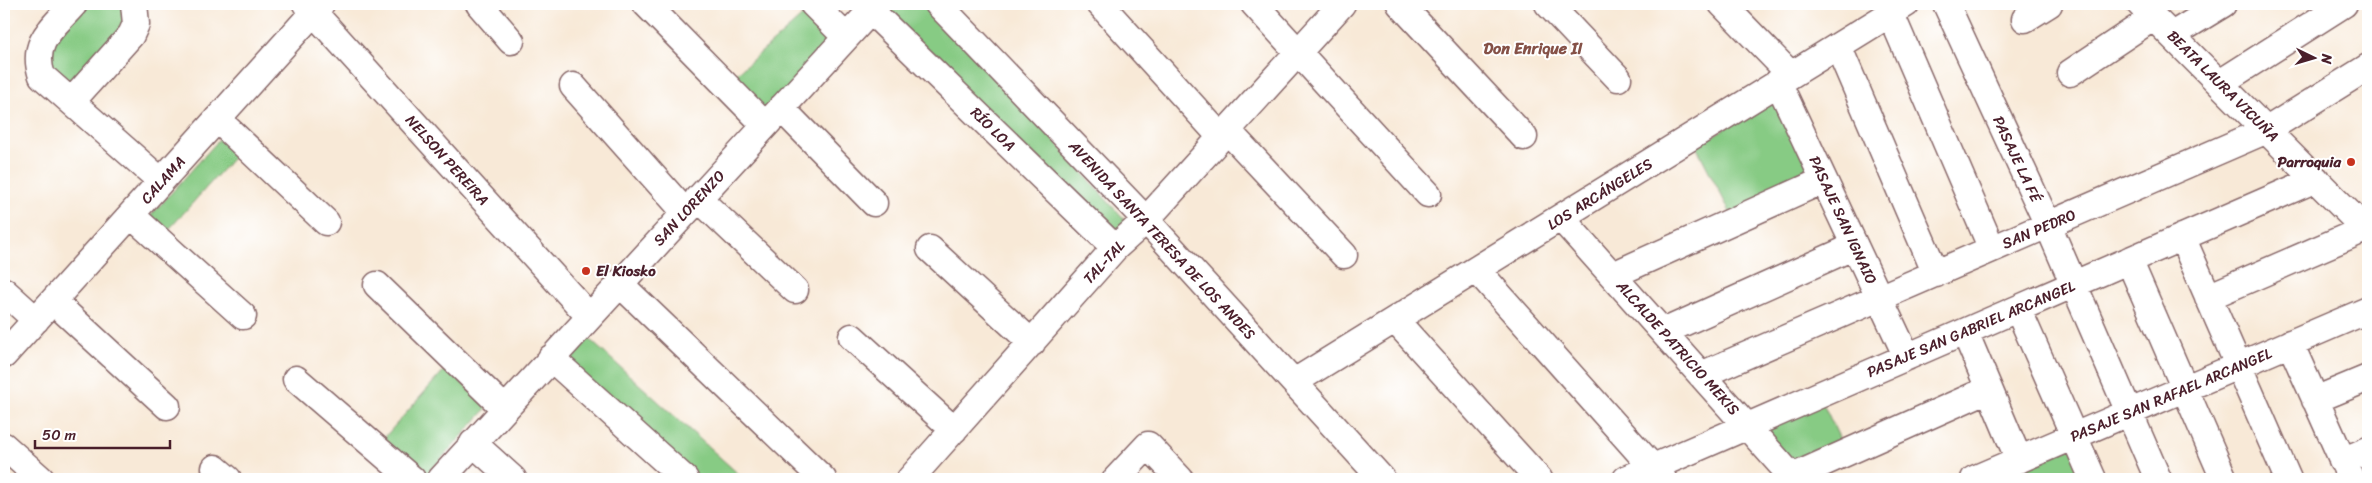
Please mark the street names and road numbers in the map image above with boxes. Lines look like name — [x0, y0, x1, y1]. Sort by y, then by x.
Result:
street label: BEATA LAURA VICUÑA — [2161, 24, 2285, 148]
street label: RÍO LOA — [964, 101, 1022, 157]
street label: NELSON PEREIRA — [399, 108, 495, 212]
street label: PASAJE LA FÉ — [1986, 111, 2049, 208]
street label: AVENIDA SANTA TERESA DE LOS ANDES — [1061, 134, 1262, 346]
street label: CALAMA — [134, 150, 192, 210]
street label: LOS ARCÁNGELES — [1542, 151, 1659, 237]
street label: PASAJE SAN IGNAIO — [1802, 151, 1884, 289]
street label: SAN LORENZO — [647, 164, 732, 252]
street label: SAN PEDRO — [1998, 202, 2080, 256]
street label: TAL-TAL — [1077, 234, 1131, 290]
street label: PASAJE SAN GABRIEL ARCANGEL — [1863, 273, 2079, 385]
street label: ALCALDE PATRICIO MEKIS — [1609, 274, 1747, 422]
street label: PASAJE SAN RAFAEL ARCANGEL — [2066, 341, 2276, 449]

